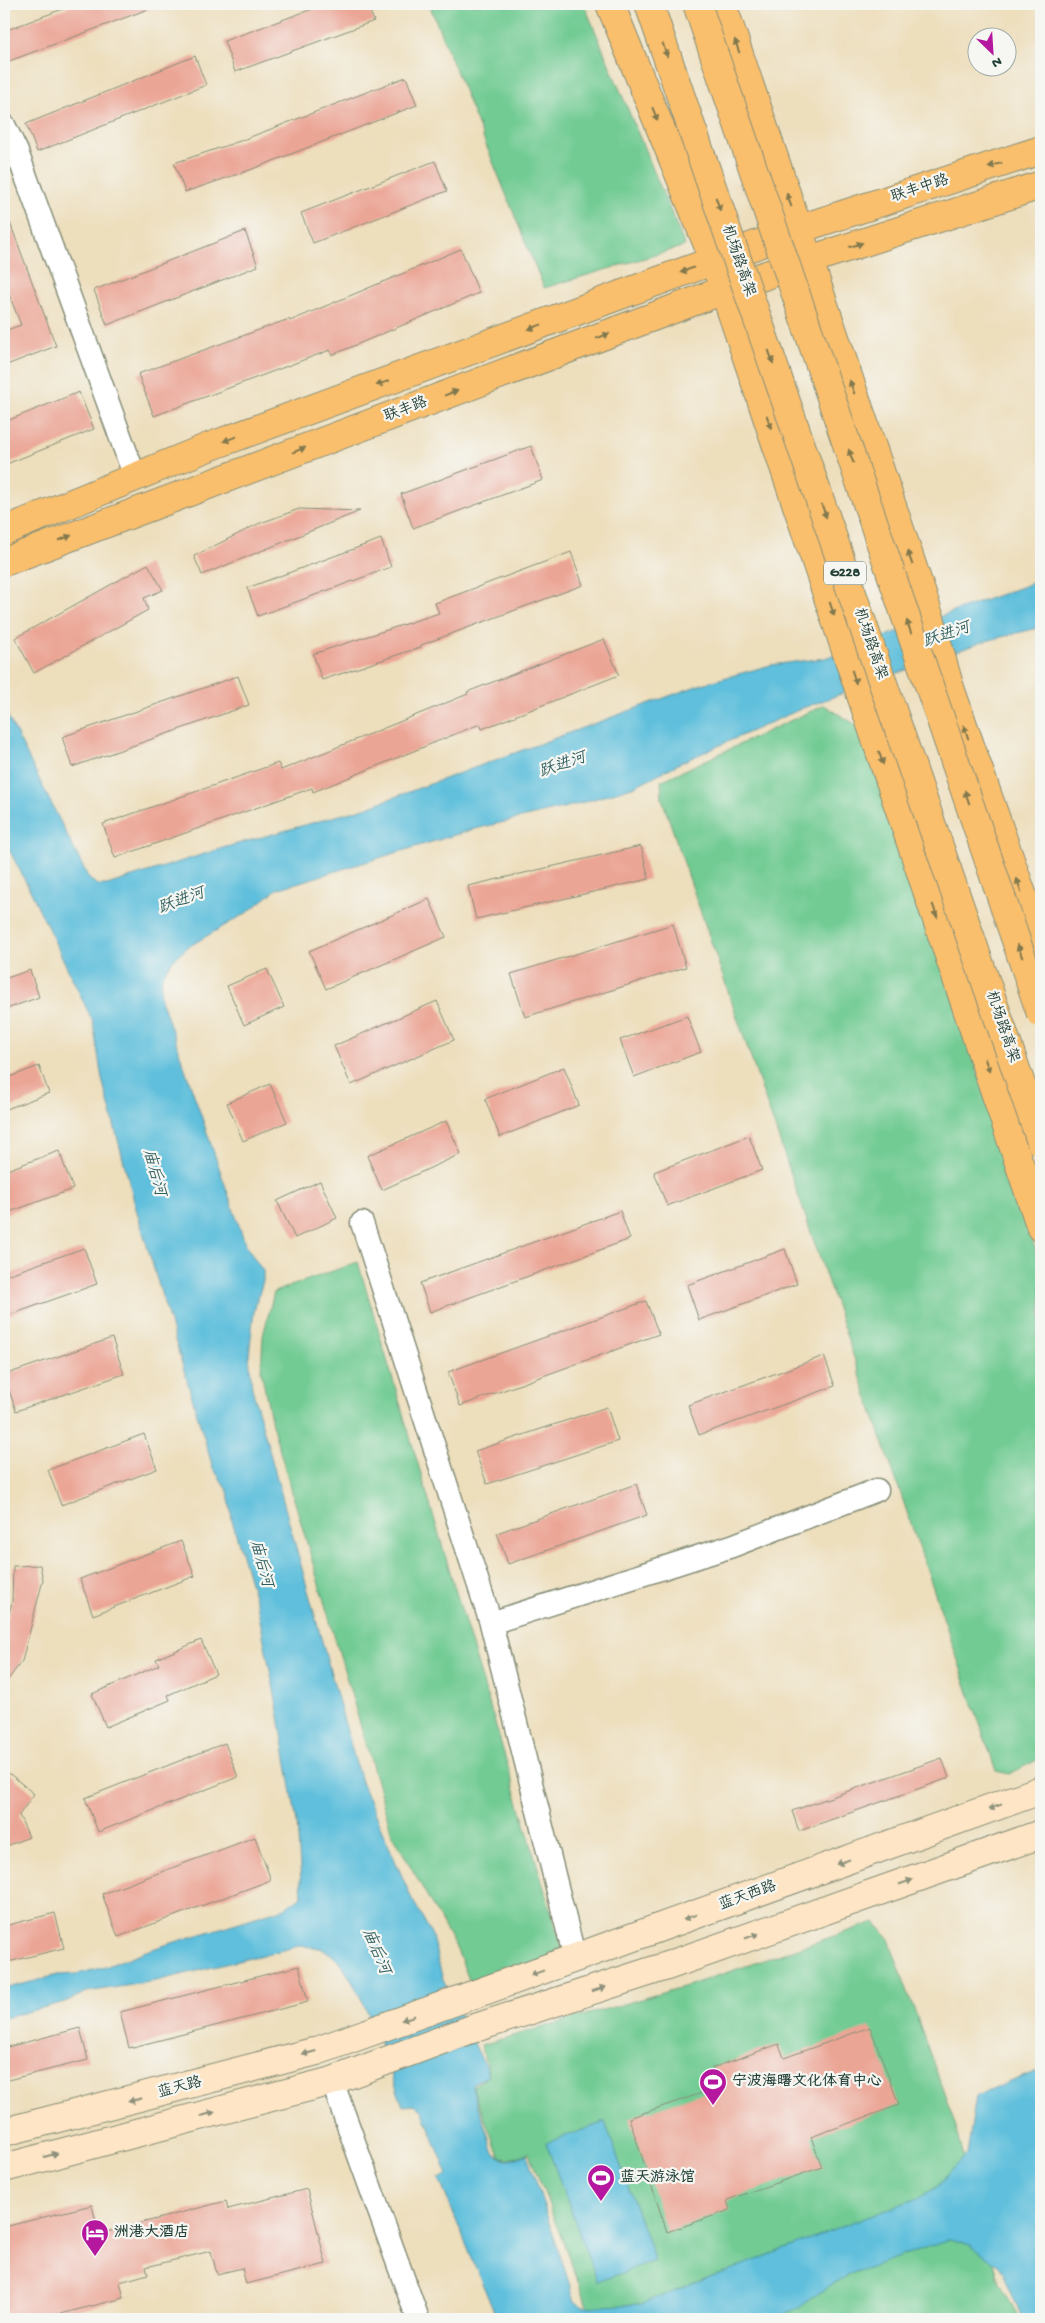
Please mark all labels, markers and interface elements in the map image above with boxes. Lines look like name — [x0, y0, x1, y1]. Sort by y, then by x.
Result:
north arrow — [968, 28, 1018, 78]
one-way arrow — [733, 39, 740, 54]
one-way arrow — [661, 43, 669, 58]
text: N — [989, 52, 1004, 71]
one-way arrow — [651, 107, 659, 121]
one-way arrow — [987, 161, 1002, 169]
street label: 联丰中路 — [889, 171, 951, 207]
one-way arrow — [785, 193, 792, 208]
one-way arrow — [715, 196, 722, 211]
street label: 机场路高架 — [717, 223, 759, 299]
one-way arrow — [848, 241, 863, 248]
one-way arrow — [679, 266, 694, 274]
one-way arrow — [527, 323, 542, 331]
one-way arrow — [596, 332, 611, 339]
one-way arrow — [767, 350, 775, 365]
one-way arrow — [375, 380, 390, 387]
one-way arrow — [848, 380, 855, 395]
one-way arrow — [444, 389, 459, 397]
street label: 联丰路 — [382, 394, 430, 426]
one-way arrow — [765, 415, 773, 430]
one-way arrow — [222, 435, 237, 443]
one-way arrow — [292, 446, 307, 454]
one-way arrow — [847, 449, 855, 464]
one-way arrow — [820, 504, 828, 519]
one-way arrow — [58, 534, 73, 542]
one-way arrow — [906, 550, 914, 565]
road number: G228 — [824, 562, 866, 584]
one-way arrow — [829, 602, 836, 617]
street label: 机场路高架 — [849, 606, 891, 682]
water label: 跃进河 — [921, 617, 976, 653]
one-way arrow — [905, 619, 913, 634]
one-way arrow — [851, 669, 858, 684]
one-way arrow — [962, 724, 970, 739]
water label: 跃进河 — [537, 747, 592, 783]
one-way arrow — [878, 750, 885, 765]
one-way arrow — [963, 789, 971, 804]
one-way arrow — [1015, 877, 1023, 892]
water label: 跃进河 — [156, 883, 211, 919]
one-way arrow — [931, 904, 939, 919]
one-way arrow — [1016, 943, 1024, 958]
street label: 机场路高架 — [981, 989, 1023, 1065]
one-way arrow — [983, 1058, 991, 1073]
water label: 庙后河 — [138, 1147, 171, 1202]
water label: 庙后河 — [245, 1538, 278, 1593]
one-way arrow — [988, 1804, 1003, 1811]
one-way arrow — [835, 1859, 850, 1866]
street label: 蓝天西路 — [717, 1877, 779, 1915]
one-way arrow — [898, 1878, 913, 1885]
one-way arrow — [682, 1913, 697, 1921]
water label: 庙后河 — [357, 1925, 396, 1981]
one-way arrow — [745, 1932, 760, 1939]
one-way arrow — [529, 1969, 544, 1977]
one-way arrow — [591, 1984, 606, 1992]
one-way arrow — [401, 2015, 416, 2022]
one-way arrow — [301, 2050, 316, 2058]
sports icon: 宁波海曙文化体育中心 — [698, 2067, 728, 2106]
street label: 蓝天路 — [156, 2073, 204, 2103]
place label: 宁波海曙文化体育中心 — [732, 2073, 882, 2091]
one-way arrow — [127, 2096, 142, 2104]
one-way arrow — [200, 2110, 216, 2118]
one-way arrow — [43, 2151, 58, 2159]
sports icon: 蓝天游泳馆 — [586, 2163, 616, 2202]
place label: 蓝天游泳馆 — [620, 2169, 695, 2187]
hotel icon: 洲港大酒店 — [80, 2218, 110, 2257]
place label: 洲港大酒店 — [114, 2224, 189, 2242]

